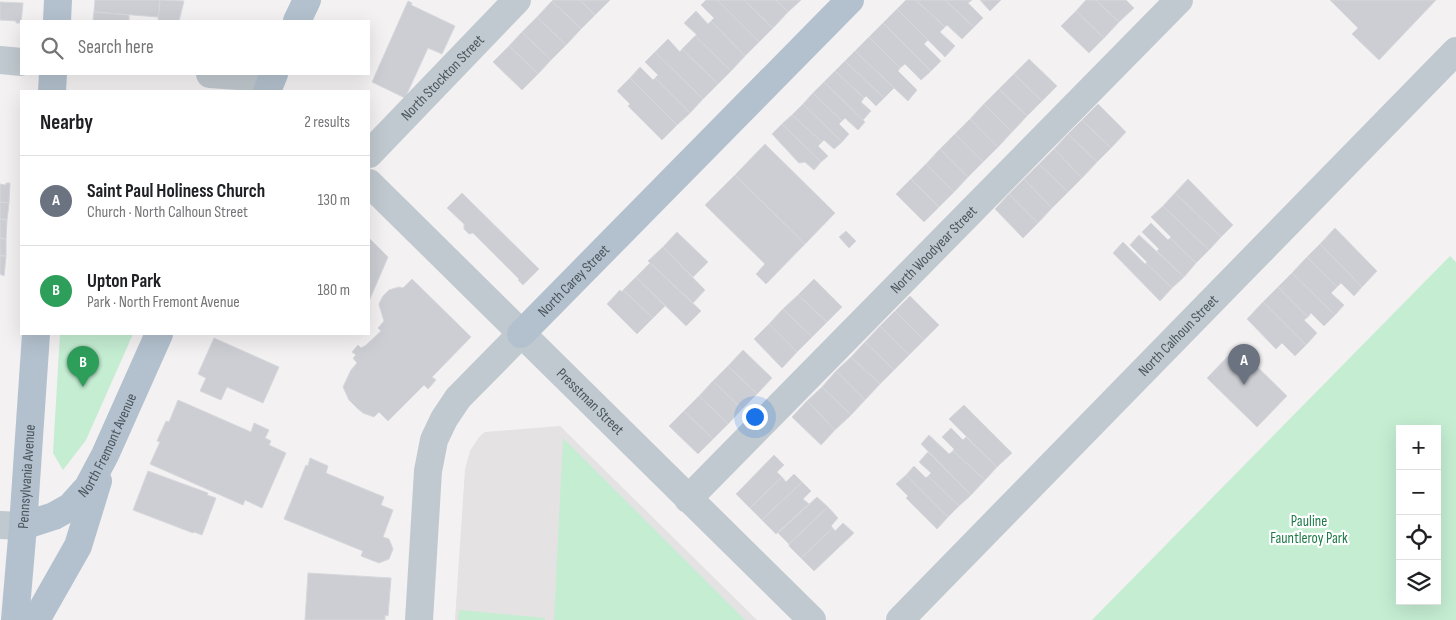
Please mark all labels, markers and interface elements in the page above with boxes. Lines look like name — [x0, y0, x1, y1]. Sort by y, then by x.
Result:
search box — [20, 20, 370, 75]
street label: North Stockton Street — [397, 31, 489, 125]
icon: search — [38, 34, 66, 62]
text: Search here — [78, 36, 154, 59]
text: Nearby — [40, 110, 93, 135]
text: 2 results — [304, 113, 350, 132]
text: Saint Paul Holiness Church — [87, 180, 265, 203]
text: A — [52, 191, 60, 210]
text: 130 m — [318, 191, 350, 210]
street label: North Woodyear Street — [886, 202, 982, 298]
text: Church · North Calhoun Street — [87, 203, 248, 222]
street label: North Carey Street — [534, 240, 614, 321]
text: Upton Park — [87, 270, 161, 293]
text: B — [52, 281, 60, 300]
text: 180 m — [317, 281, 350, 300]
street label: North Calhoun Street — [1134, 291, 1223, 381]
text: Park · North Fremont Avenue — [87, 293, 240, 312]
pin: A — [1228, 344, 1260, 385]
pin: B — [67, 346, 99, 387]
street label: Presstman Street — [552, 364, 628, 440]
street label: North Fremont Avenue — [74, 390, 141, 502]
your location — [742, 404, 768, 430]
street label: Pennsylvania Avenue — [14, 424, 40, 529]
map controls — [1396, 425, 1441, 605]
button: + — [1396, 425, 1441, 470]
button: − — [1396, 470, 1441, 515]
park label: Pauline Fauntleroy Park — [1270, 512, 1348, 548]
button: locate — [1396, 515, 1441, 560]
button: layers — [1396, 560, 1441, 605]

